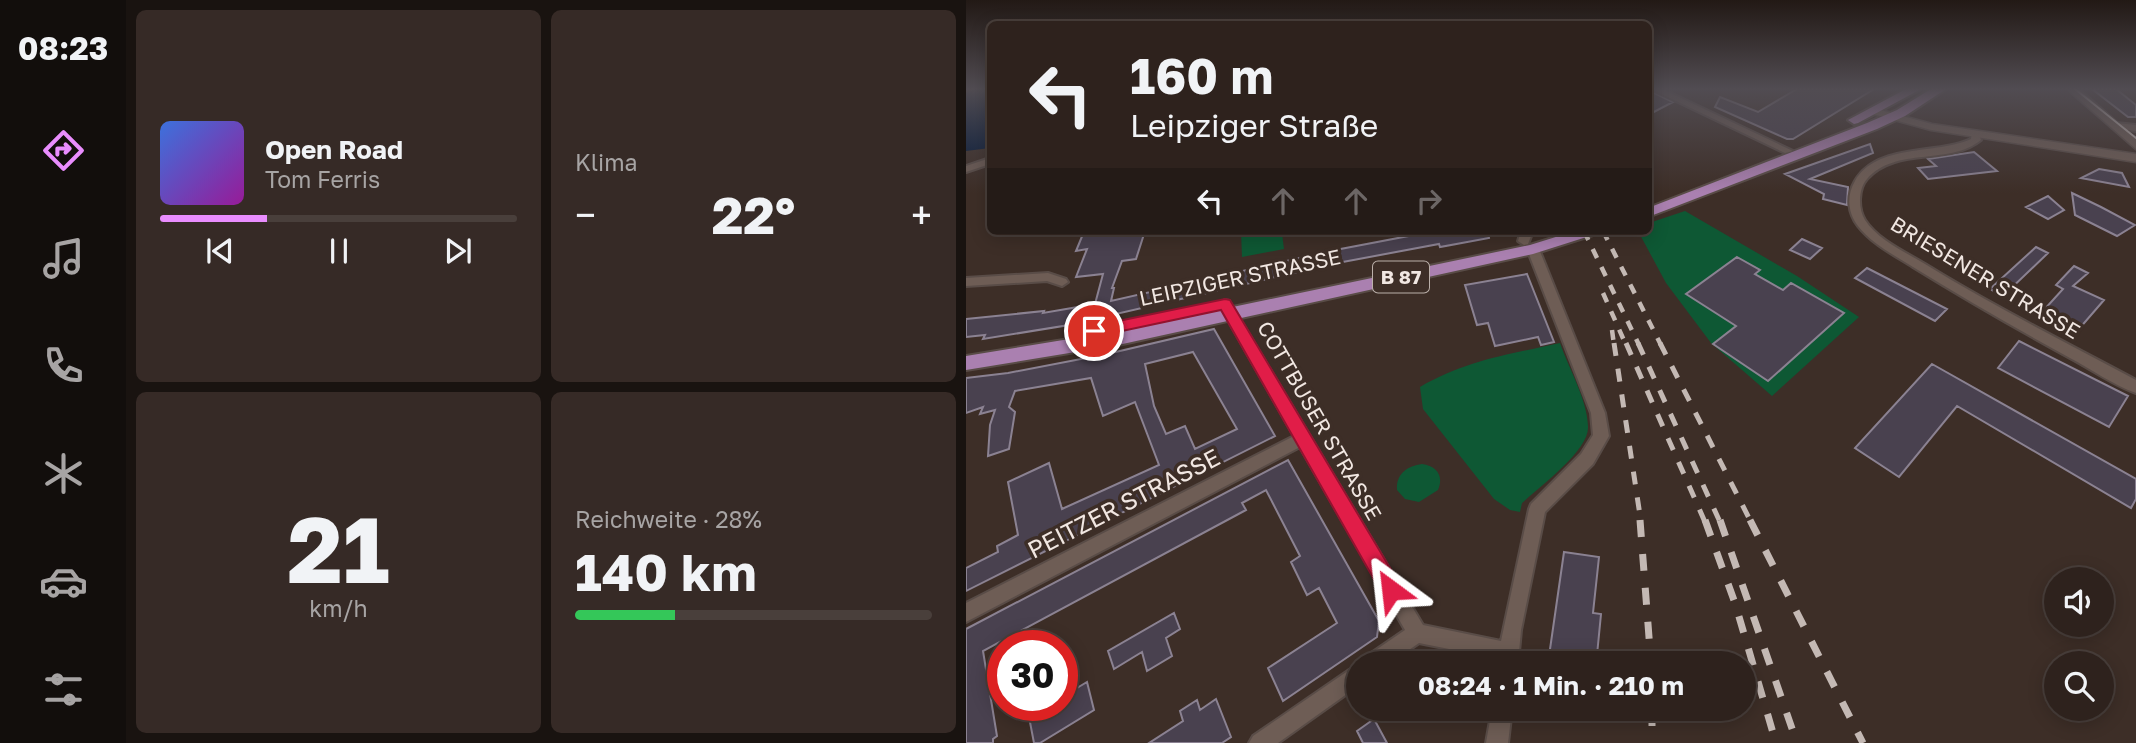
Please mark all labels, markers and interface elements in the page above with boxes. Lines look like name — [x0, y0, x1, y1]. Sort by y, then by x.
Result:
text: 08:23 — [18, 29, 108, 67]
text: 160 m — [1130, 46, 1273, 105]
icon: left — [1015, 49, 1106, 140]
text: Leipziger Straße — [1130, 106, 1378, 144]
icon: directions — [39, 126, 88, 175]
text: Open Road — [265, 134, 403, 165]
text: Klima — [575, 148, 638, 176]
text: Tom Ferris — [265, 165, 380, 193]
icon: left — [1191, 182, 1229, 220]
icon: ahead — [1264, 182, 1302, 220]
icon: ahead — [1337, 182, 1375, 220]
icon: right — [1410, 182, 1448, 220]
text: 22° — [712, 183, 795, 245]
text: − — [575, 192, 596, 237]
text: + — [911, 192, 932, 237]
street label: BRIESENER STRASSE — [1886, 210, 2085, 344]
icon: previous — [201, 232, 239, 270]
icon: pause — [320, 232, 358, 270]
icon: next — [439, 232, 477, 270]
icon: music — [39, 234, 88, 283]
street label: LEIPZIGER STRASSE — [1137, 243, 1343, 311]
road number: B 87 — [1373, 262, 1429, 292]
pin — [1064, 301, 1124, 361]
icon: arrive — [1075, 312, 1113, 350]
street label: COTTBUSER STRASSE — [1252, 316, 1388, 525]
icon: phone — [39, 341, 88, 390]
street label: PEITZER STRASSE — [1022, 442, 1224, 564]
icon: climate — [39, 449, 88, 498]
text: 21 — [287, 494, 390, 603]
text: Reichweite · 28% — [575, 505, 762, 533]
text: 140 km — [575, 540, 757, 602]
position arrow — [1354, 553, 1428, 627]
icon: car — [39, 557, 88, 606]
map controls — [2044, 567, 2114, 721]
button: sound — [2044, 567, 2114, 637]
text: km/h — [309, 594, 368, 622]
speed limit sign: 30 — [987, 630, 1078, 721]
button: search — [2044, 651, 2114, 721]
icon: filters — [39, 665, 88, 714]
text: 08:24 · 1 Min. · 210 m — [1418, 670, 1684, 701]

